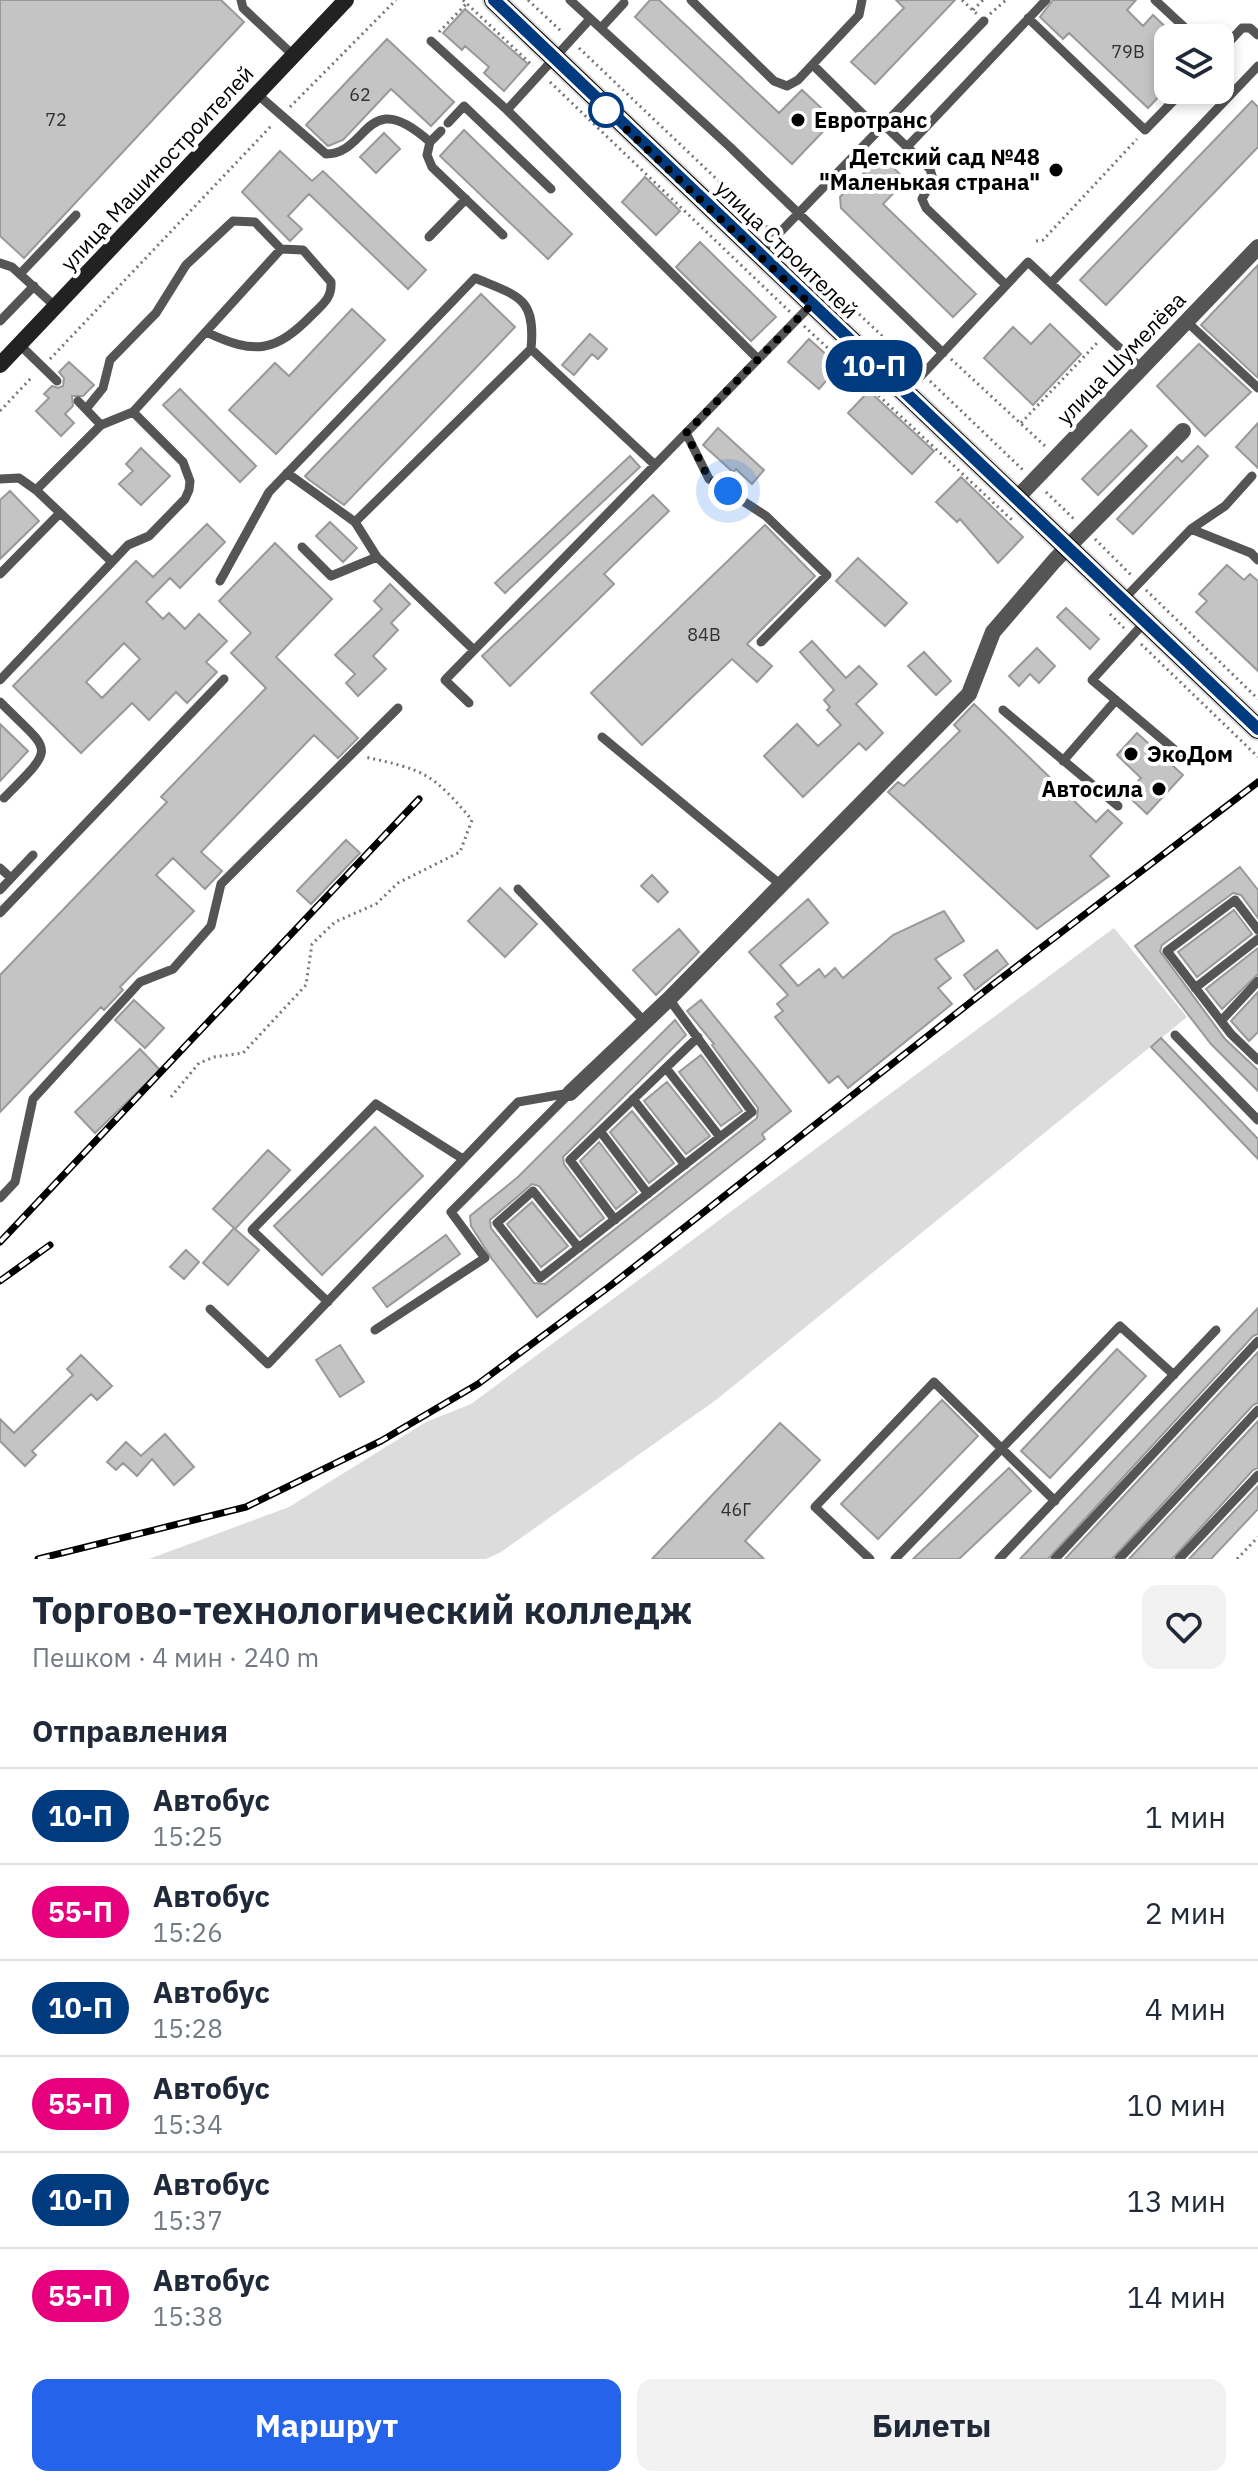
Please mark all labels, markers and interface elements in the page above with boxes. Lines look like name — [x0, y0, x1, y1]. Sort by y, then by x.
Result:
map controls — [1154, 24, 1234, 104]
button: layers — [1154, 24, 1234, 104]
house number: 79В — [1111, 40, 1145, 63]
street label: улица Машиностроителей — [54, 59, 260, 277]
house number: 62 — [349, 83, 371, 106]
unlabelled marker — [589, 93, 623, 127]
place label: Евротранс — [814, 105, 927, 134]
house number: 72 — [45, 108, 67, 131]
marker: Евротранс — [789, 111, 807, 129]
place label: Детский сад №48 "Маленькая страна" — [819, 142, 1040, 196]
marker: Детский сад №48 "Маленькая страна" — [1047, 161, 1065, 179]
street label: улица Строителей — [710, 173, 865, 324]
street label: улица Шумелёва — [1050, 285, 1192, 430]
line badge: 10-П — [818, 340, 930, 392]
text: 10-П — [842, 347, 906, 384]
your location — [708, 471, 748, 511]
house number: 84В — [687, 623, 721, 646]
place label: ЭкоДом — [1147, 739, 1233, 768]
marker: ЭкоДом — [1122, 745, 1140, 763]
place label: Автосила — [1041, 774, 1143, 803]
marker: Автосила — [1150, 780, 1168, 798]
house number: 46Г — [721, 1498, 751, 1521]
text: Торгово-технологический колледж — [32, 1585, 692, 1634]
button: heart — [1142, 1585, 1226, 1669]
text: Пешком · 4 мин · 240 m — [32, 1640, 319, 1674]
text: Отправления — [32, 1711, 228, 1750]
text: Автобус — [153, 1780, 270, 1819]
text: 10-П — [48, 1797, 113, 1834]
text: 1 мин — [1145, 1797, 1226, 1836]
text: 15:25 — [153, 1819, 223, 1853]
text: Автобус — [153, 1876, 270, 1915]
text: 55-П — [48, 1893, 113, 1930]
text: 2 мин — [1145, 1893, 1226, 1932]
text: 15:26 — [153, 1915, 223, 1949]
text: Автобус — [153, 1972, 270, 2011]
text: 10-П — [48, 1989, 113, 2026]
text: 4 мин — [1145, 1989, 1226, 2028]
text: 15:28 — [153, 2011, 223, 2045]
text: Автобус — [153, 2068, 270, 2107]
text: 55-П — [48, 2085, 113, 2122]
text: 10 мин — [1127, 2085, 1226, 2124]
text: 15:34 — [153, 2107, 223, 2141]
text: Автобус — [153, 2164, 270, 2203]
text: 10-П — [48, 2181, 113, 2218]
text: 13 мин — [1127, 2181, 1226, 2220]
text: 15:37 — [153, 2203, 223, 2237]
text: Автобус — [153, 2260, 270, 2299]
text: 55-П — [48, 2277, 113, 2314]
text: 14 мин — [1127, 2277, 1226, 2316]
text: 15:38 — [153, 2299, 223, 2333]
button: Маршрут — [32, 2379, 621, 2471]
button: Билеты — [637, 2379, 1226, 2471]

